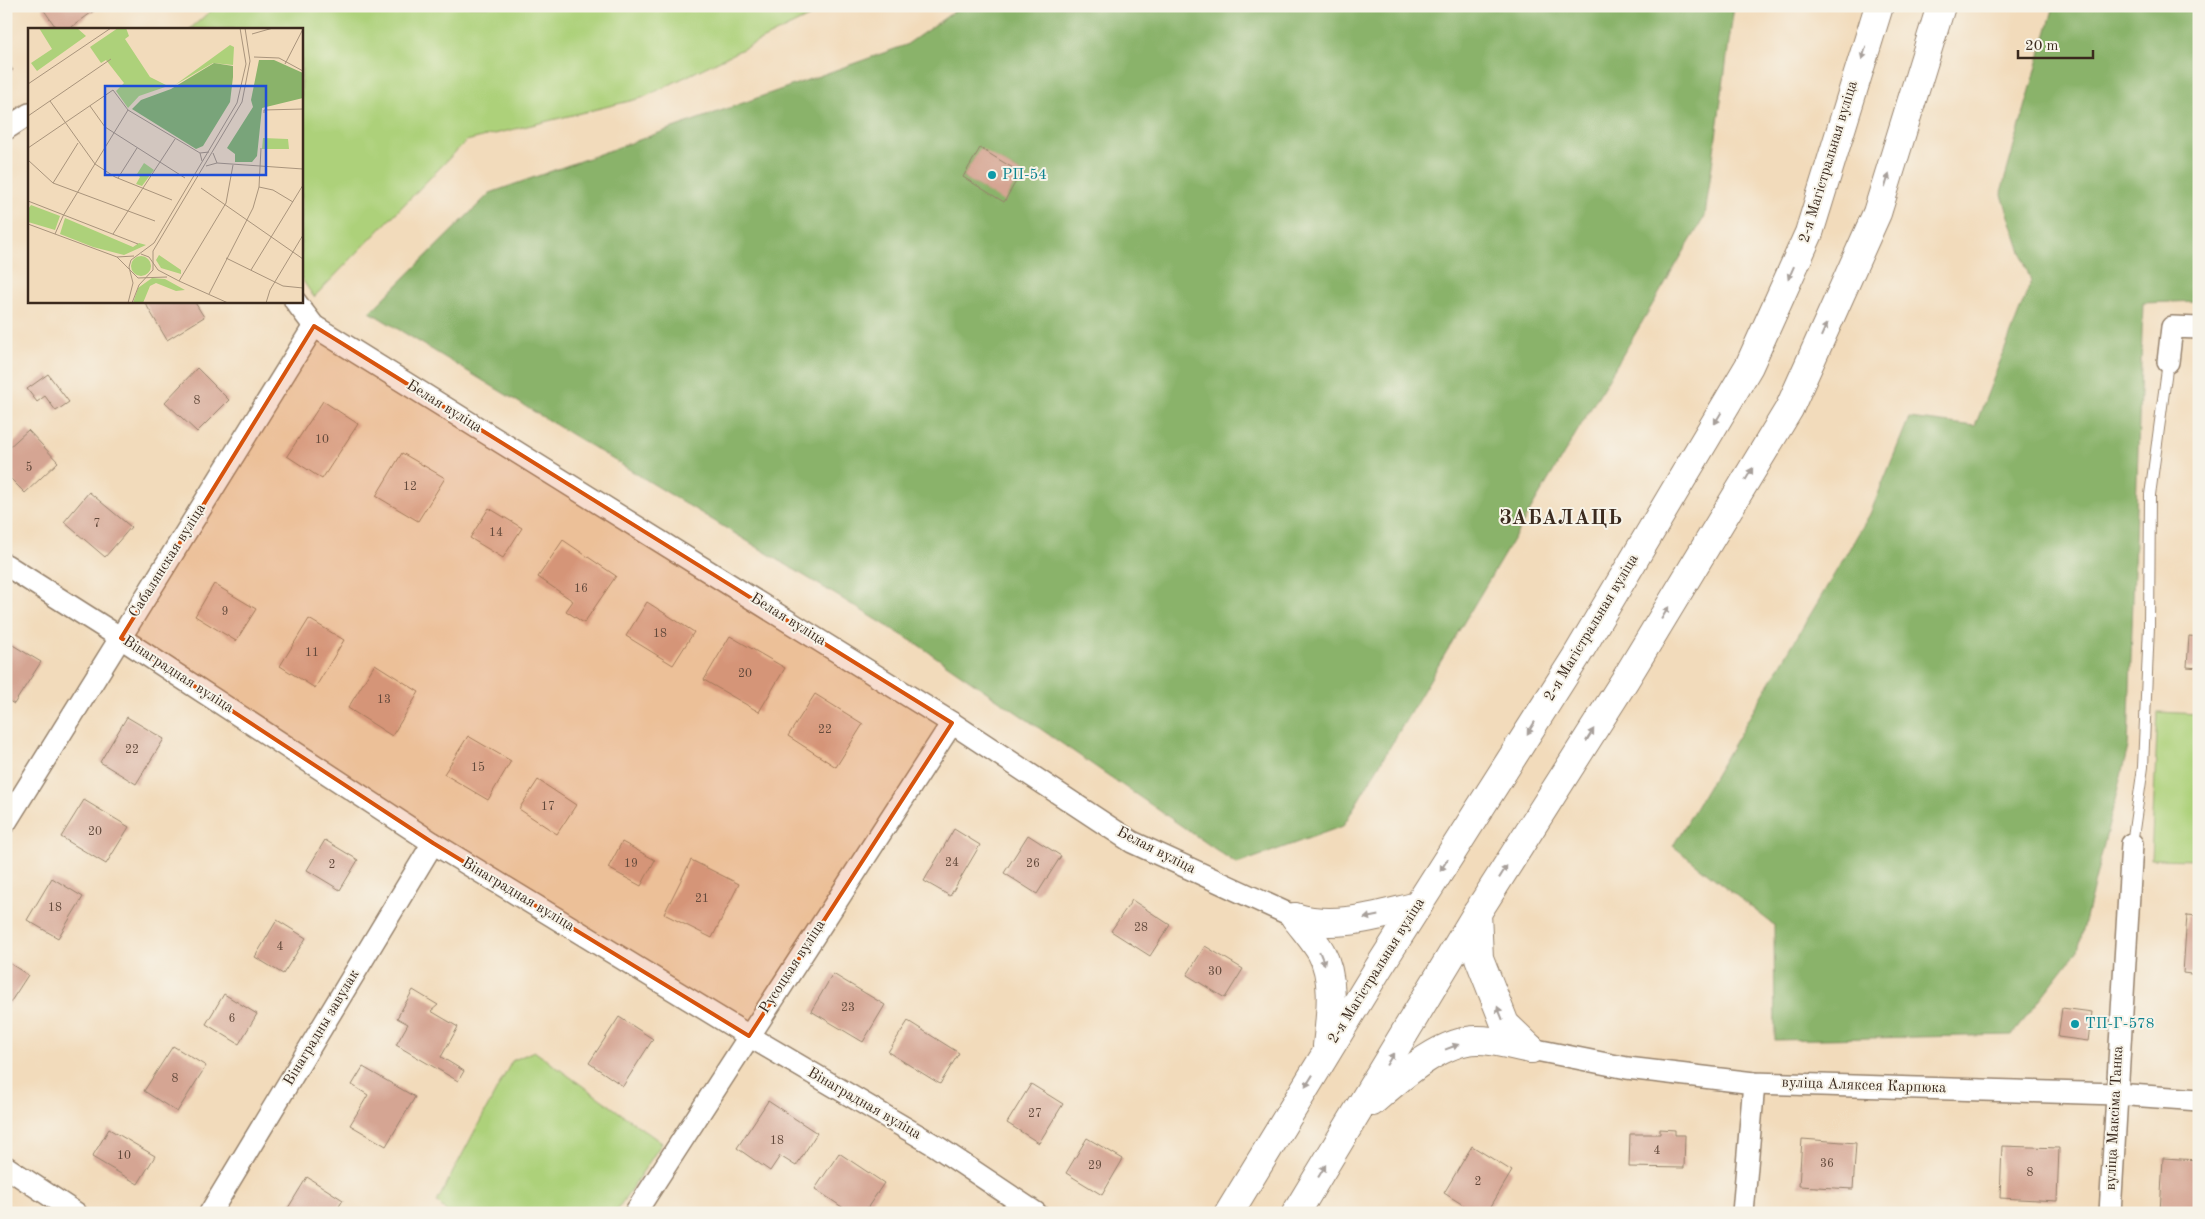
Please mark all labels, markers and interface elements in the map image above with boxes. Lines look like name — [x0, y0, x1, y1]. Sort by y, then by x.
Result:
inset map — [28, 28, 302, 302]
scale bar — [2018, 28, 2092, 60]
text: 20 m — [2025, 39, 2059, 54]
one-way arrow — [1860, 45, 1867, 60]
street label: 2-я Магістральная вуліца — [1797, 79, 1861, 245]
place label: РП-54 — [1002, 168, 1047, 183]
marker: РП-54 — [986, 169, 998, 181]
one-way arrow — [1884, 173, 1891, 188]
one-way arrow — [1787, 266, 1795, 280]
one-way arrow — [1821, 323, 1829, 337]
street label: Белая вуліца — [404, 378, 485, 436]
house number: 8 — [194, 395, 201, 407]
one-way arrow — [1714, 412, 1723, 425]
house number: 10 — [315, 434, 329, 446]
house number: 5 — [26, 461, 33, 474]
one-way arrow — [1745, 468, 1754, 481]
house number: 12 — [403, 481, 417, 493]
street label: Сабалянская вуліца — [127, 501, 209, 620]
district label: ЗАБАЛАЦЬ — [1499, 509, 1623, 529]
house number: 7 — [94, 518, 100, 530]
house number: 14 — [489, 527, 503, 539]
street label: 2-я Магістральная вуліца — [1542, 551, 1642, 704]
house number: 16 — [574, 583, 588, 595]
street label: Белая вуліца — [748, 591, 829, 649]
house number: 9 — [222, 606, 228, 618]
one-way arrow — [1661, 607, 1670, 620]
house number: 18 — [653, 628, 667, 640]
street label: Вінаградная вуліца — [120, 634, 236, 717]
house number: 11 — [305, 647, 319, 659]
house number: 20 — [738, 668, 752, 680]
house number: 13 — [377, 694, 391, 706]
one-way arrow — [1526, 721, 1536, 735]
house number: 22 — [818, 724, 832, 736]
one-way arrow — [1586, 728, 1595, 742]
house number: 22 — [125, 744, 139, 756]
house number: 15 — [471, 761, 485, 774]
house number: 17 — [541, 801, 555, 813]
street label: Белая вуліца — [1114, 825, 1198, 877]
house number: 20 — [88, 826, 102, 838]
street label: Вінаградная вуліца — [459, 856, 577, 935]
house number: 24 — [945, 857, 959, 869]
house number: 19 — [624, 858, 638, 870]
house number: 26 — [1026, 858, 1040, 870]
one-way arrow — [1439, 858, 1449, 872]
house number: 2 — [329, 859, 335, 871]
one-way arrow — [1498, 866, 1508, 879]
house number: 21 — [695, 893, 709, 905]
street label: 2-я Магістральная вуліца — [1326, 895, 1428, 1046]
house number: 18 — [48, 902, 62, 914]
one-way arrow — [1363, 913, 1378, 921]
street label: Русоцкая вуліца — [757, 917, 829, 1016]
house number: 28 — [1134, 922, 1148, 934]
house number: 4 — [277, 941, 284, 953]
one-way arrow — [1318, 951, 1326, 966]
house number: 30 — [1208, 966, 1222, 978]
street label: Вінаградны завулак — [282, 967, 363, 1089]
house number: 23 — [841, 1002, 855, 1014]
one-way arrow — [1496, 1005, 1503, 1020]
house number: 6 — [229, 1013, 236, 1025]
place label: ТП-Г-578 — [2085, 1017, 2154, 1032]
marker: ТП-Г-578 — [2069, 1018, 2081, 1030]
one-way arrow — [1444, 1043, 1459, 1050]
street label: вуліца Максіма Танка — [2104, 1045, 2126, 1191]
one-way arrow — [1385, 1052, 1394, 1065]
street label: Вінаградная вуліца — [805, 1065, 924, 1143]
house number: 8 — [172, 1073, 179, 1085]
one-way arrow — [1305, 1074, 1314, 1088]
street label: вуліца Аляксея Карпюка — [1781, 1076, 1947, 1096]
house number: 27 — [1028, 1108, 1042, 1120]
house number: 18 — [770, 1135, 784, 1147]
house number: 4 — [1654, 1145, 1661, 1157]
house number: 10 — [117, 1150, 131, 1162]
house number: 36 — [1820, 1158, 1834, 1170]
house number: 29 — [1088, 1160, 1102, 1172]
one-way arrow — [1317, 1165, 1326, 1178]
house number: 8 — [2027, 1167, 2034, 1179]
house number: 2 — [1475, 1176, 1481, 1188]

